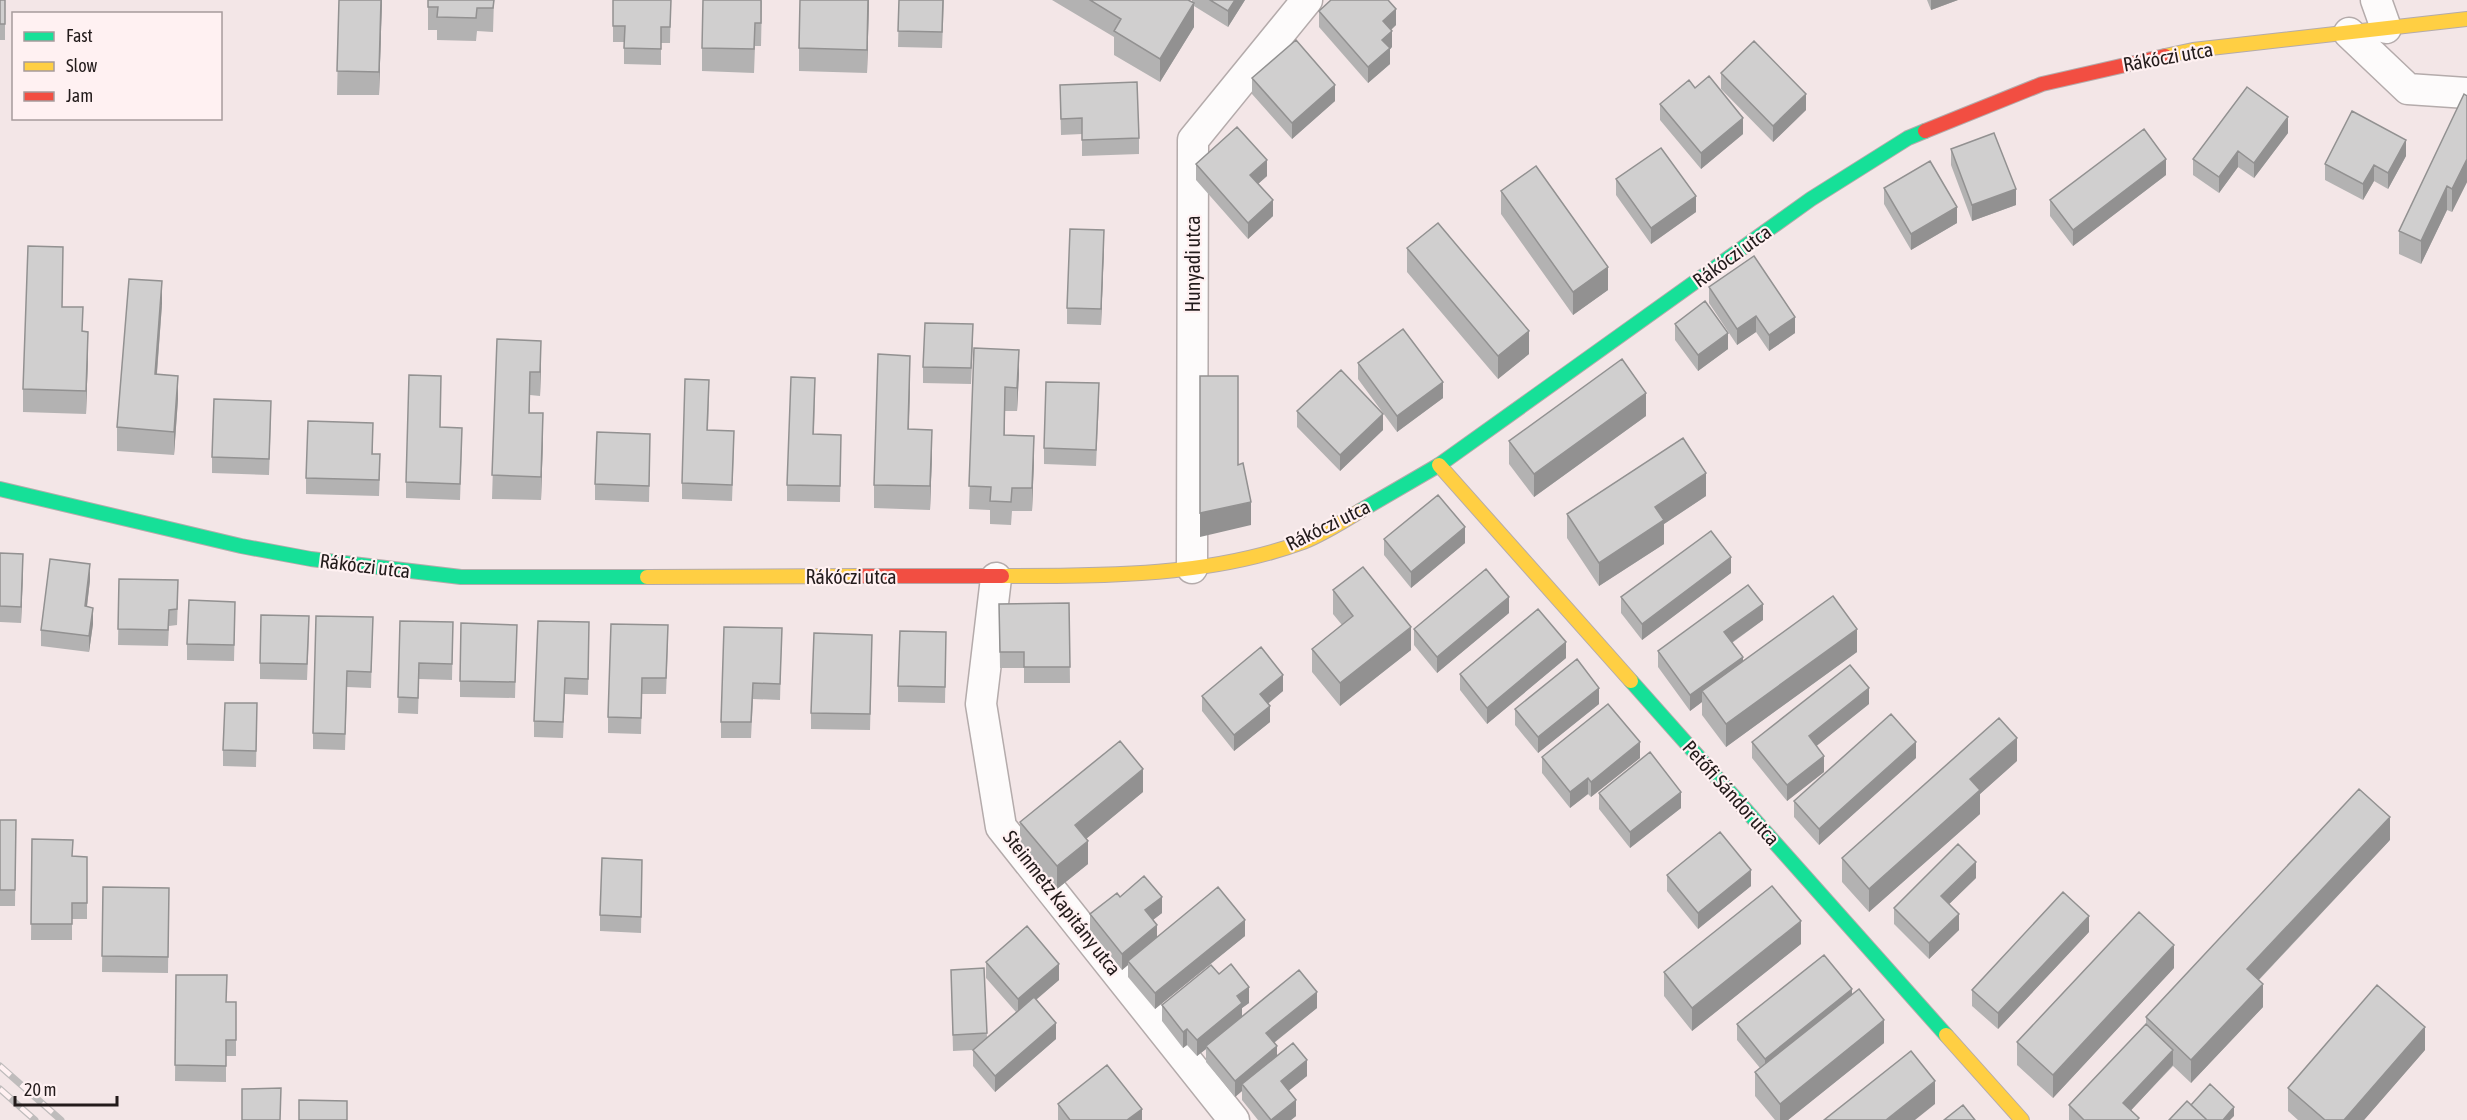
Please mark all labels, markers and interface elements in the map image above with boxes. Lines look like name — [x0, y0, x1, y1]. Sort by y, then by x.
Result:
legend — [12, 12, 222, 120]
text: Fast — [66, 25, 93, 46]
street label: Rákóczi utca — [2121, 37, 2215, 76]
text: Slow — [66, 55, 97, 76]
text: Jam — [66, 85, 93, 106]
street label: Hunyadi utca — [1181, 215, 1204, 313]
street label: Rákóczi utca — [1688, 220, 1775, 292]
street label: Rákóczi utca — [1282, 494, 1374, 555]
street label: Rákóczi utca — [319, 549, 412, 582]
street label: Rákóczi utca — [806, 565, 896, 588]
street label: Petőfi Sándor utca — [1678, 735, 1785, 850]
street label: Steinmetz Kapitány utca — [999, 826, 1126, 979]
scale bar — [15, 1069, 117, 1107]
text: 20 m — [24, 1079, 56, 1100]

